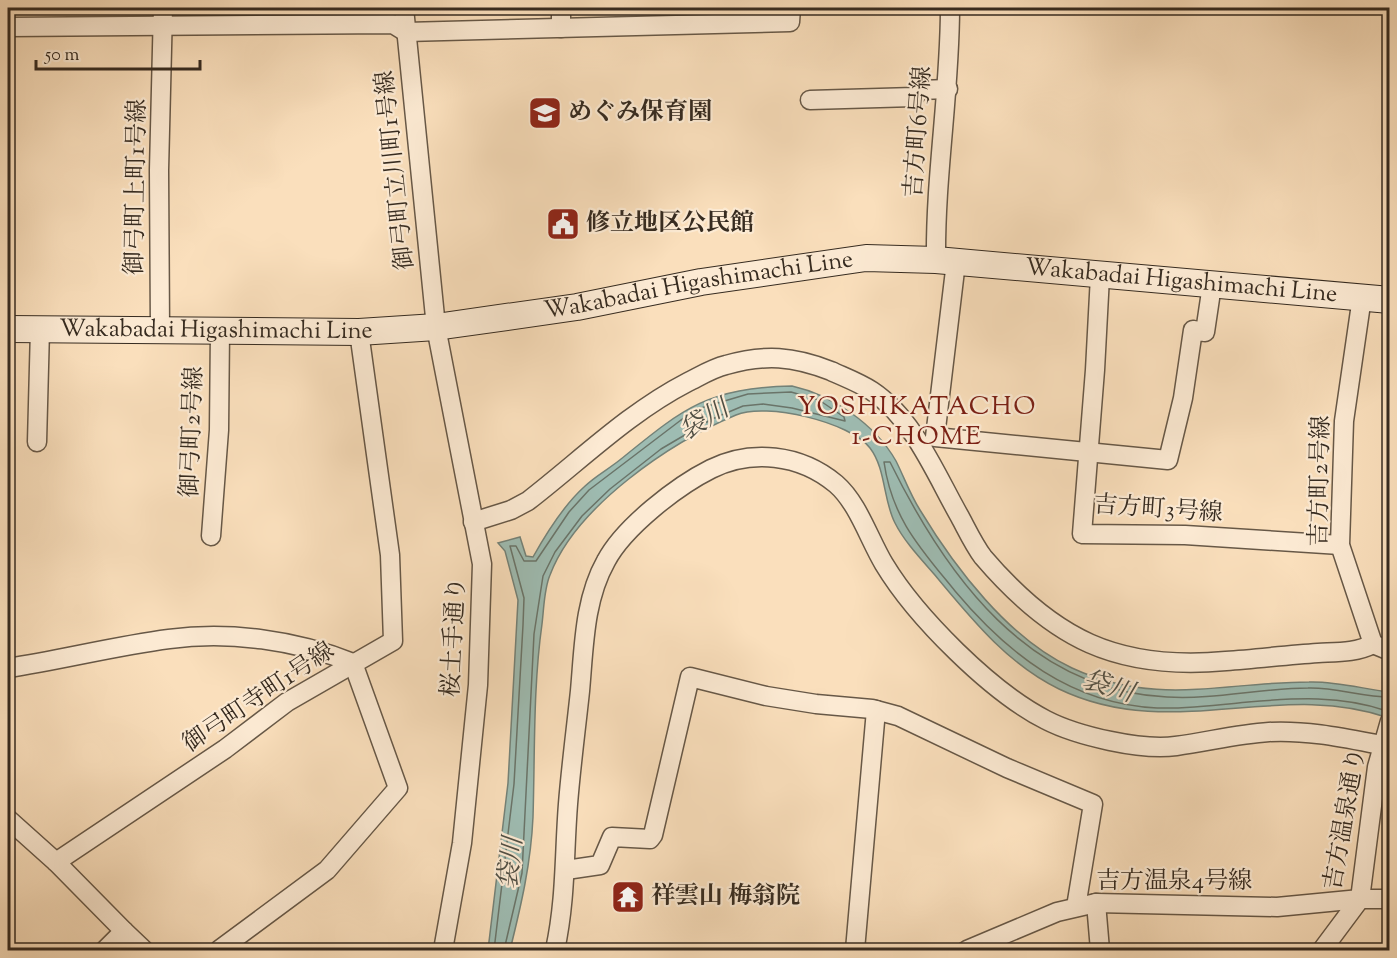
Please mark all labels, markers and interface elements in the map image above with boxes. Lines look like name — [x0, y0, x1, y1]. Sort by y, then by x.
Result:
scale bar — [36, 33, 200, 71]
text: 50 m — [44, 43, 80, 69]
street label: 吉方町6号線 — [897, 65, 941, 199]
street label: 御弓町立川町1号線 — [369, 69, 423, 271]
school or university icon: めぐみ保育園 — [527, 95, 563, 131]
place label: めぐみ保育園 — [568, 96, 712, 130]
street label: 御弓町上町1号線 — [118, 99, 156, 275]
public building icon: 修立地区公民館 — [545, 206, 581, 242]
place label: 修立地区公民館 — [586, 207, 754, 241]
street label: Wakabadai Higashimachi Line — [542, 243, 855, 329]
street label: Wakabadai Higashimachi Line — [1024, 251, 1339, 312]
street label: Wakabadai Higashimachi Line — [59, 312, 374, 349]
street label: 御弓町2号線 — [174, 366, 212, 498]
district label: YOSHIKATACHO 1-CHOME — [797, 389, 1037, 456]
water label: 袋川 — [673, 390, 739, 450]
street label: 吉方町2号線 — [1303, 415, 1339, 547]
street label: 吉方町3号線 — [1092, 489, 1224, 531]
street label: 桜土手通り — [435, 576, 475, 698]
street label: 御弓町寺町1号線 — [176, 635, 342, 761]
water label: 袋川 — [1078, 663, 1141, 714]
street label: 吉方温泉通り — [1317, 745, 1375, 893]
water label: 袋川 — [491, 832, 533, 891]
street label: 吉方温泉4号線 — [1096, 865, 1252, 899]
temple icon: 祥雲山 梅翁院 — [610, 879, 646, 915]
place label: 祥雲山 梅翁院 — [651, 880, 800, 914]

